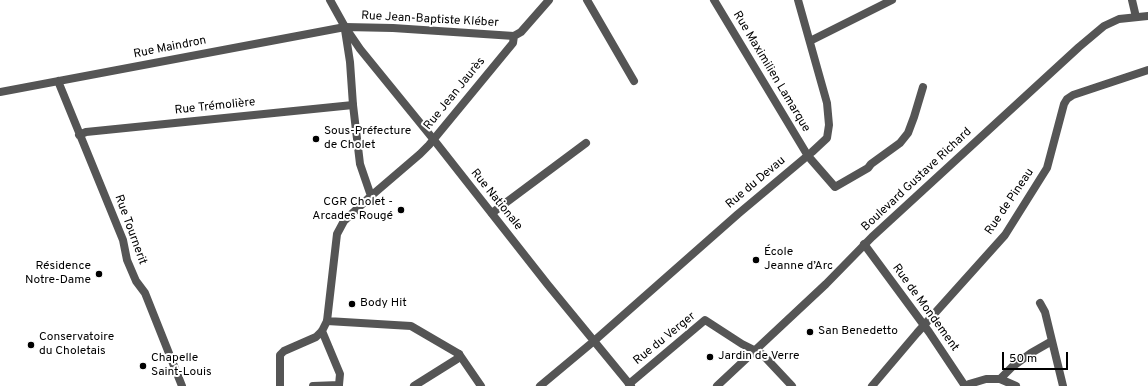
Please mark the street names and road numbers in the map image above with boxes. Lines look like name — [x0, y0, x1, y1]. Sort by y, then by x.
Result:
street label: Rue Jean-Baptiste Kléber — [361, 9, 499, 31]
street label: Rue Maximilien Lamarque — [729, 9, 813, 135]
street label: Rue Maindron — [132, 34, 208, 62]
street label: Rue Jean Jaurès — [421, 55, 489, 133]
street label: Rue Trémolière — [174, 96, 256, 118]
street label: Boulevard Gustave Richard — [859, 125, 975, 235]
street label: Rue du Devau — [723, 154, 789, 212]
street label: Rue Nationale — [467, 166, 525, 234]
street label: Rue de Pineau — [983, 166, 1037, 238]
street label: Rue Tournerit — [111, 193, 149, 267]
street label: Rue de Mondement — [888, 262, 962, 354]
street label: Rue du Verger — [631, 310, 699, 368]

